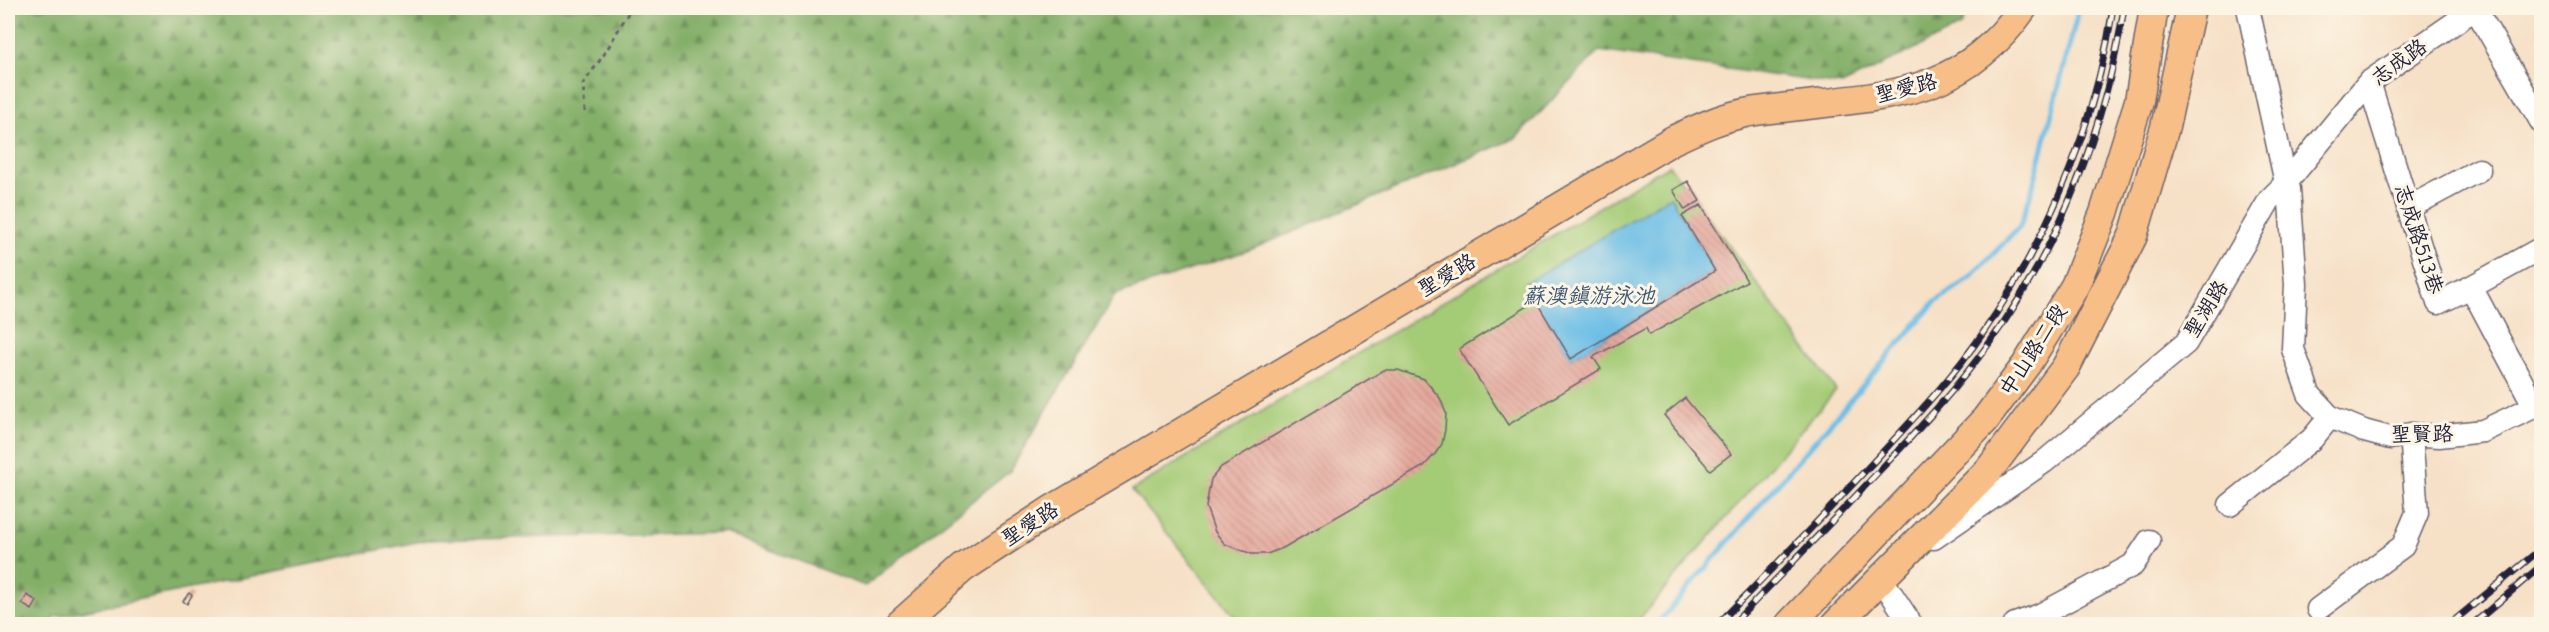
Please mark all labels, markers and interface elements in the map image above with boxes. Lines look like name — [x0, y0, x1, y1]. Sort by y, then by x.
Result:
street label: 志成路 — [2366, 34, 2432, 90]
street label: 聖愛路 — [1873, 69, 1939, 107]
street label: 志成路513巷 — [2390, 181, 2448, 297]
street label: 聖愛路 — [1414, 248, 1480, 302]
street label: 聖湖路 — [2179, 276, 2233, 342]
water label: 蘇澳鎮游泳池 — [1523, 283, 1656, 309]
street label: 中山路二段 — [1994, 299, 2072, 401]
street label: 聖賢路 — [2390, 421, 2454, 447]
street label: 聖愛路 — [997, 497, 1063, 551]

